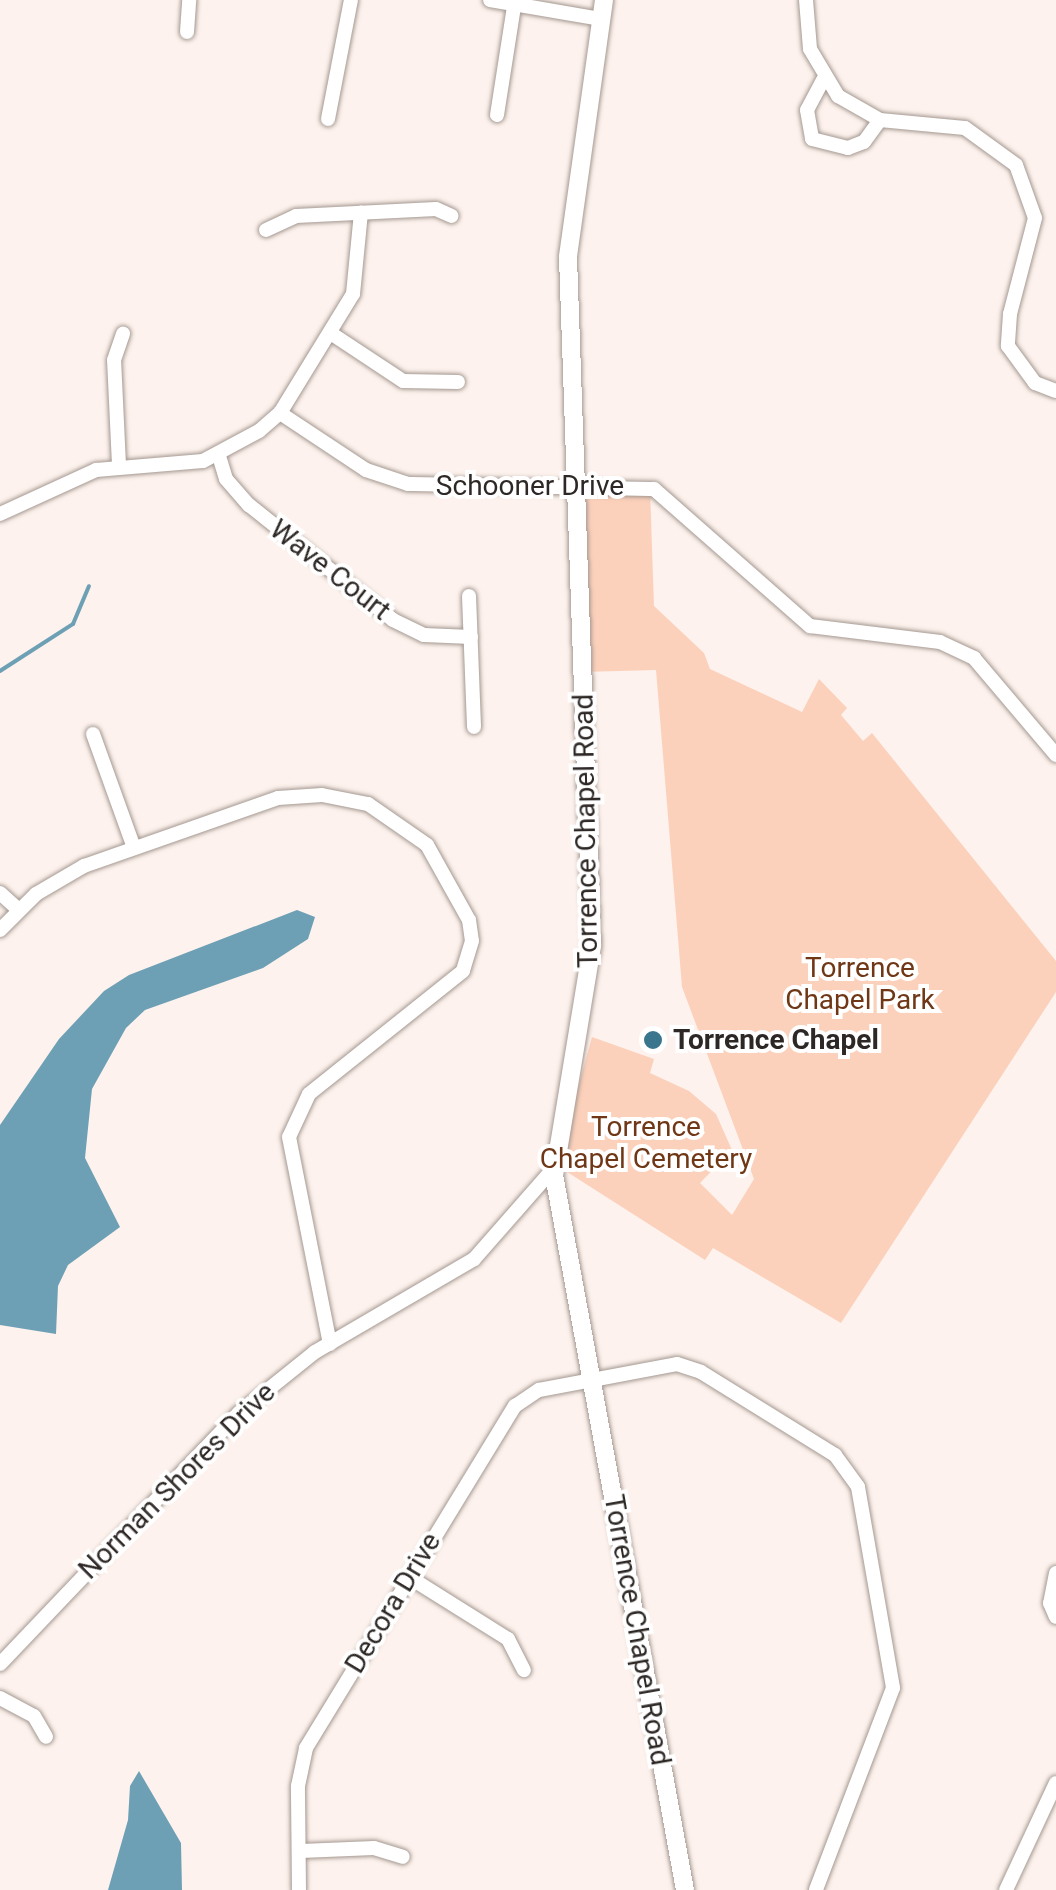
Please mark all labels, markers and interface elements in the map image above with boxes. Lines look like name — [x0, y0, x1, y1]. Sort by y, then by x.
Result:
street label: Schooner Drive — [436, 469, 624, 503]
street label: Wave Court — [263, 513, 397, 627]
street label: Torrence Chapel Road — [567, 694, 605, 968]
park label: Torrence Chapel Park — [785, 951, 935, 1017]
place label: Torrence Chapel — [673, 1023, 879, 1057]
marker: Torrence Chapel — [642, 1029, 664, 1051]
park label: Torrence Chapel Cemetery — [540, 1110, 752, 1176]
street label: Norman Shores Drive — [72, 1376, 282, 1586]
street label: Torrence Chapel Road — [597, 1492, 677, 1768]
street label: Decora Drive — [338, 1527, 448, 1679]

